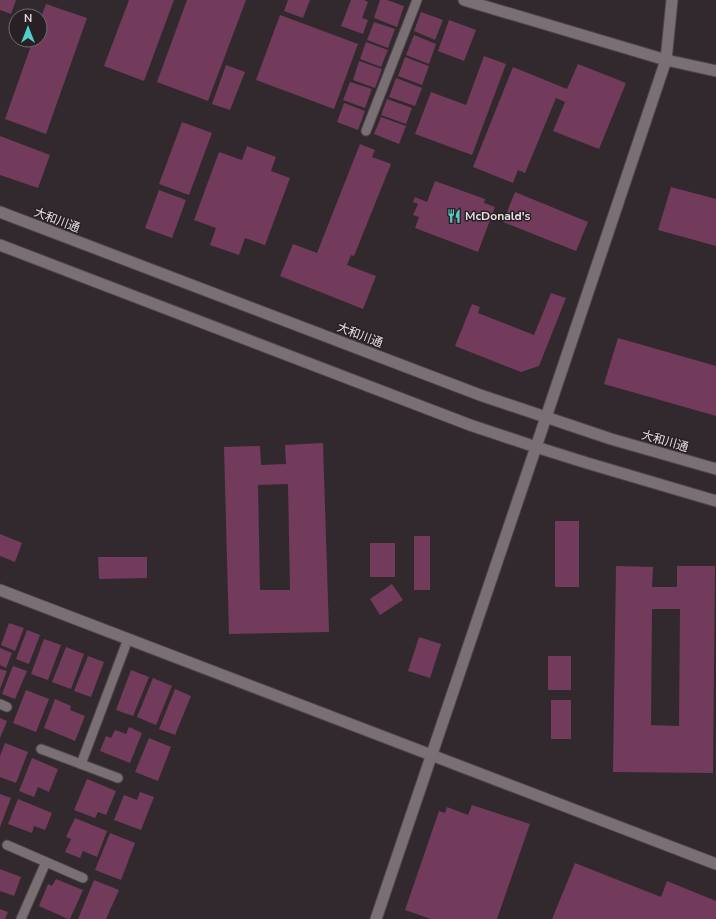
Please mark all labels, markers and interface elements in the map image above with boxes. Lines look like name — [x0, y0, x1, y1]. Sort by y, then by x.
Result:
north arrow — [8, 8, 48, 48]
text: N — [24, 11, 32, 26]
street label: 大和川通 — [32, 204, 82, 236]
restaurant icon: McDonald's — [446, 208, 462, 224]
place label: McDonald's — [465, 208, 531, 224]
street label: 大和川通 — [335, 319, 385, 351]
street label: 大和川通 — [640, 427, 690, 455]

